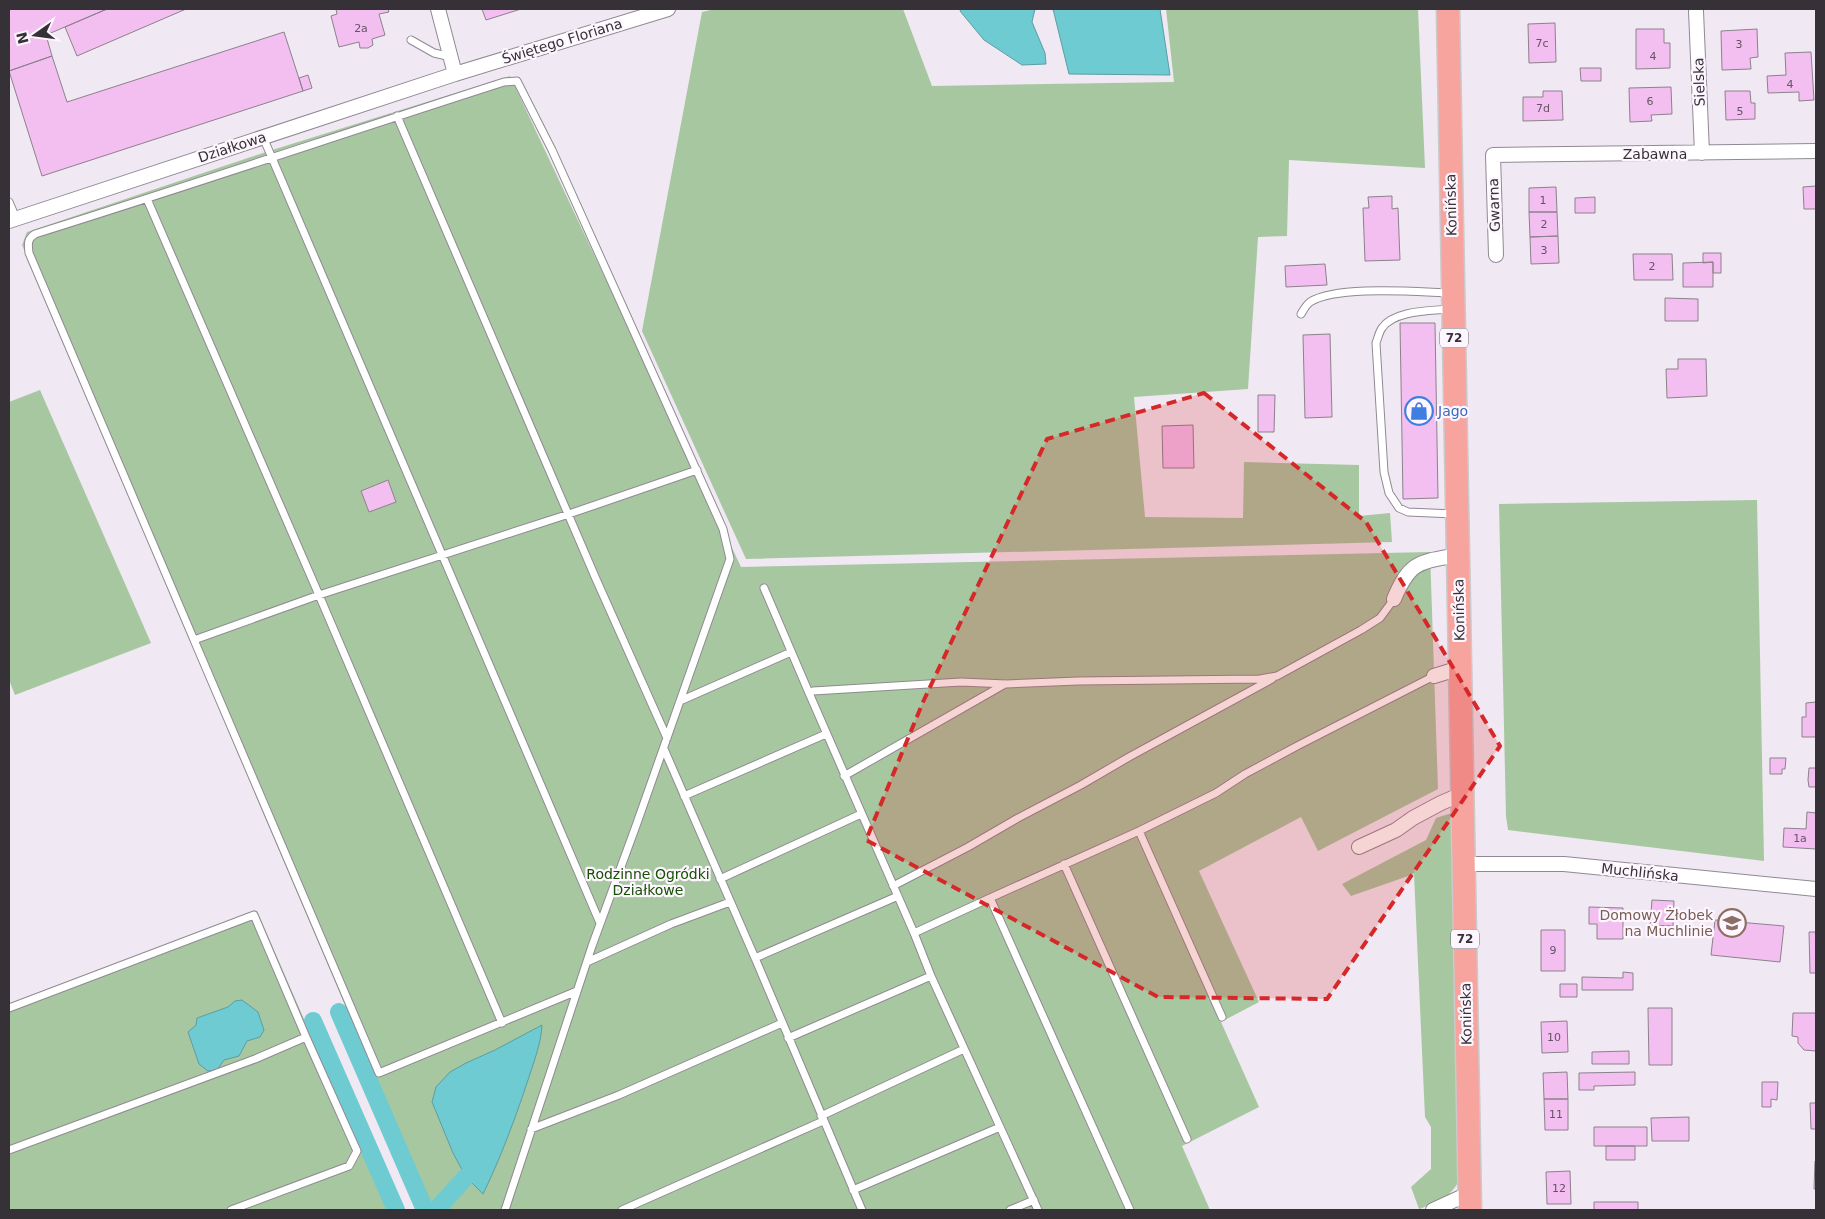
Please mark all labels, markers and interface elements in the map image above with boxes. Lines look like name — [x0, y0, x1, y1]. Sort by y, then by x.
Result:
north arrow — [10, 10, 60, 60]
street label: Świętego Floriana — [500, 14, 624, 67]
house number: 2a — [354, 22, 368, 35]
text: N — [13, 31, 32, 46]
house number: 7c — [1535, 37, 1549, 50]
house number: 3 — [1736, 38, 1743, 51]
house number: 4 — [1650, 50, 1657, 63]
street label: Sielska — [1690, 57, 1708, 107]
house number: 4 — [1787, 78, 1794, 91]
house number: 6 — [1647, 95, 1654, 108]
house number: 7d — [1536, 102, 1550, 115]
house number: 5 — [1737, 105, 1744, 118]
street label: Działkowa — [196, 128, 268, 166]
street label: Zabawna — [1623, 146, 1687, 162]
street label: Konińska — [1442, 174, 1460, 236]
street label: Gwarna — [1485, 178, 1503, 232]
house number: 1 — [1540, 194, 1547, 207]
house number: 2 — [1541, 218, 1548, 231]
house number: 3 — [1541, 244, 1548, 257]
house number: 2 — [1649, 260, 1656, 273]
road number: 72 — [1440, 328, 1468, 348]
shop icon: Jago — [1404, 396, 1434, 426]
place label: Jago — [1437, 403, 1468, 419]
street label: Konińska — [1450, 579, 1468, 641]
house number: 1a — [1793, 832, 1807, 845]
street label: Muchlińska — [1600, 860, 1680, 884]
park label: Rodzinne Ogródki Działkowe — [586, 866, 710, 898]
place label: Domowy Żłobek na Muchlinie — [1600, 906, 1714, 939]
school or university icon: Domowy Żłobek na Muchlinie — [1717, 908, 1747, 938]
road number: 72 — [1451, 930, 1479, 949]
house number: 9 — [1550, 944, 1557, 957]
street label: Konińska — [1457, 983, 1475, 1045]
house number: 10 — [1547, 1031, 1561, 1044]
house number: 11 — [1549, 1108, 1563, 1121]
house number: 12 — [1552, 1182, 1566, 1195]

